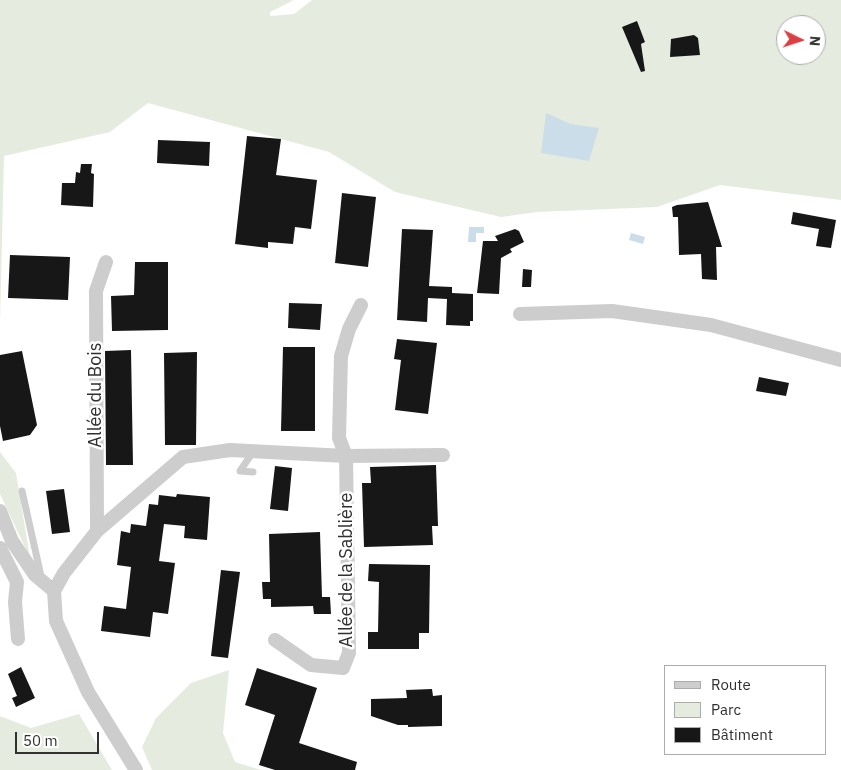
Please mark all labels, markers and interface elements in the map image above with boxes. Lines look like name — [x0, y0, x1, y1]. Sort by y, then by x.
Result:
north arrow — [776, 15, 826, 65]
text: N — [806, 35, 824, 47]
street label: Allée du Bois — [85, 342, 107, 448]
street label: Allée de la Sablière — [336, 493, 358, 647]
legend — [664, 665, 826, 755]
text: Route — [711, 675, 751, 694]
text: Parc — [711, 700, 741, 719]
scale bar — [18, 722, 101, 754]
text: Bâtiment — [711, 725, 773, 744]
text: 50 m — [23, 731, 58, 750]

